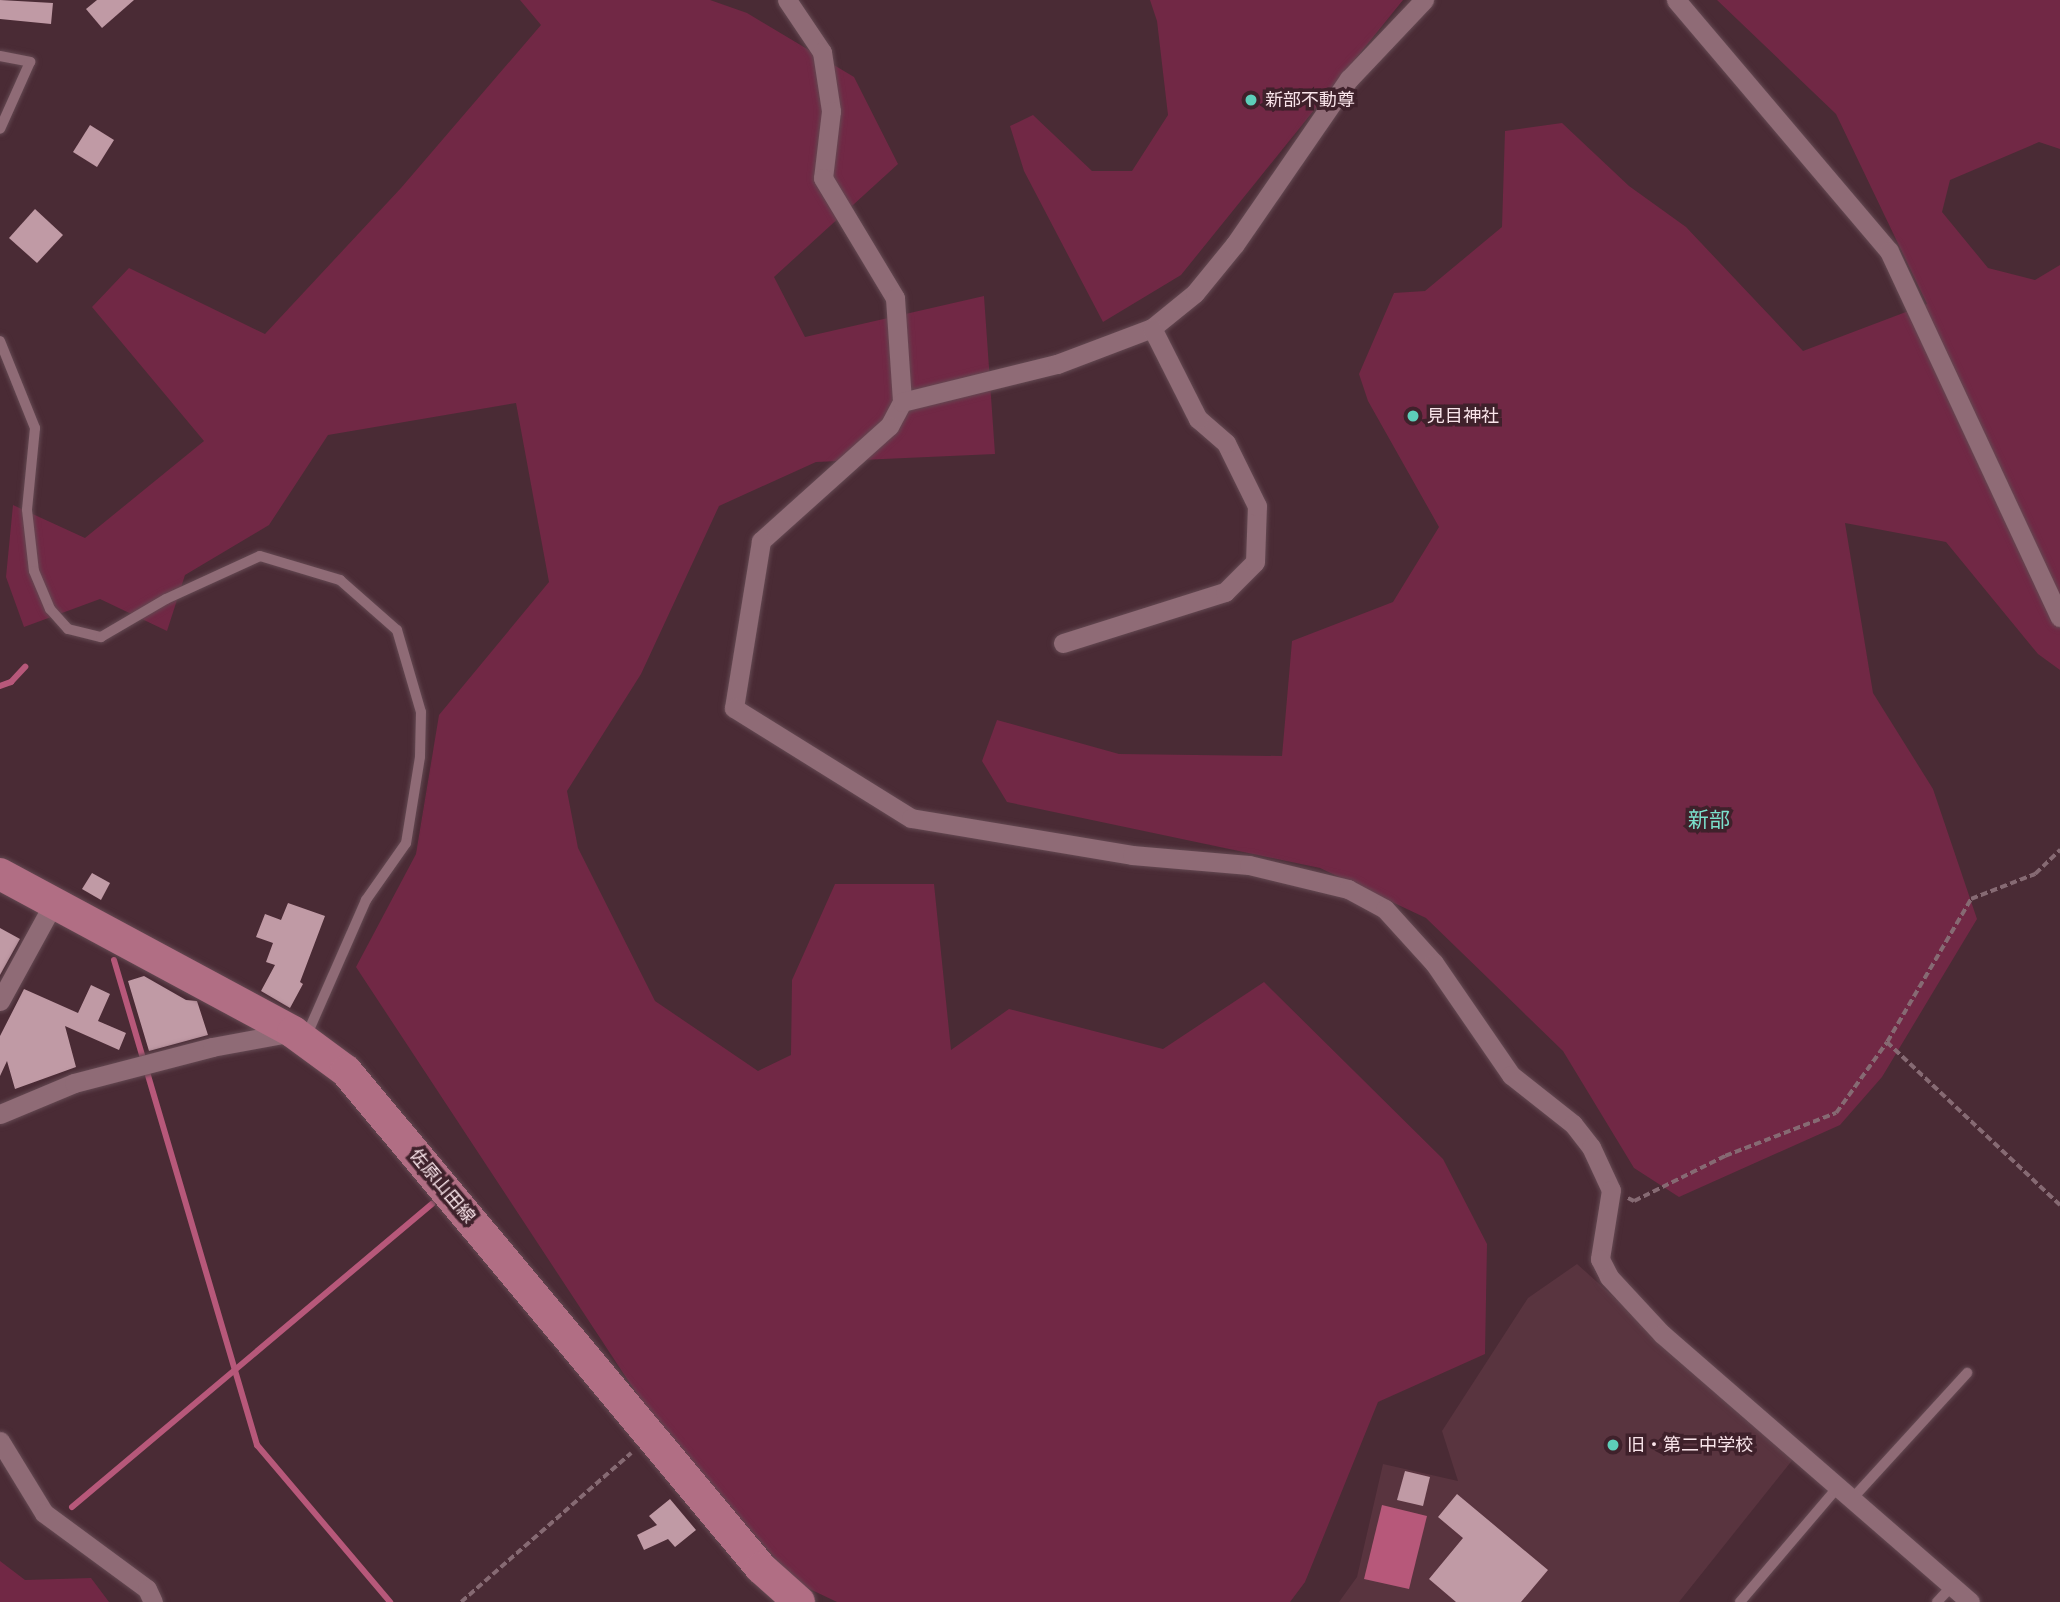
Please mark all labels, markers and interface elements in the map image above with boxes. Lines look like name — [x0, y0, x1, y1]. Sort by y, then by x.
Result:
place label: 新部不動尊 — [1265, 89, 1355, 111]
marker: 新部不動尊 — [1243, 92, 1259, 108]
place label: 見目神社 — [1427, 405, 1499, 427]
marker: 見目神社 — [1405, 408, 1421, 424]
district label: 新部 — [1688, 807, 1730, 833]
street label: 佐原山田線 — [405, 1145, 479, 1227]
place label: 旧・第二中学校 — [1627, 1434, 1753, 1456]
marker: 旧・第二中学校 — [1605, 1437, 1621, 1453]

